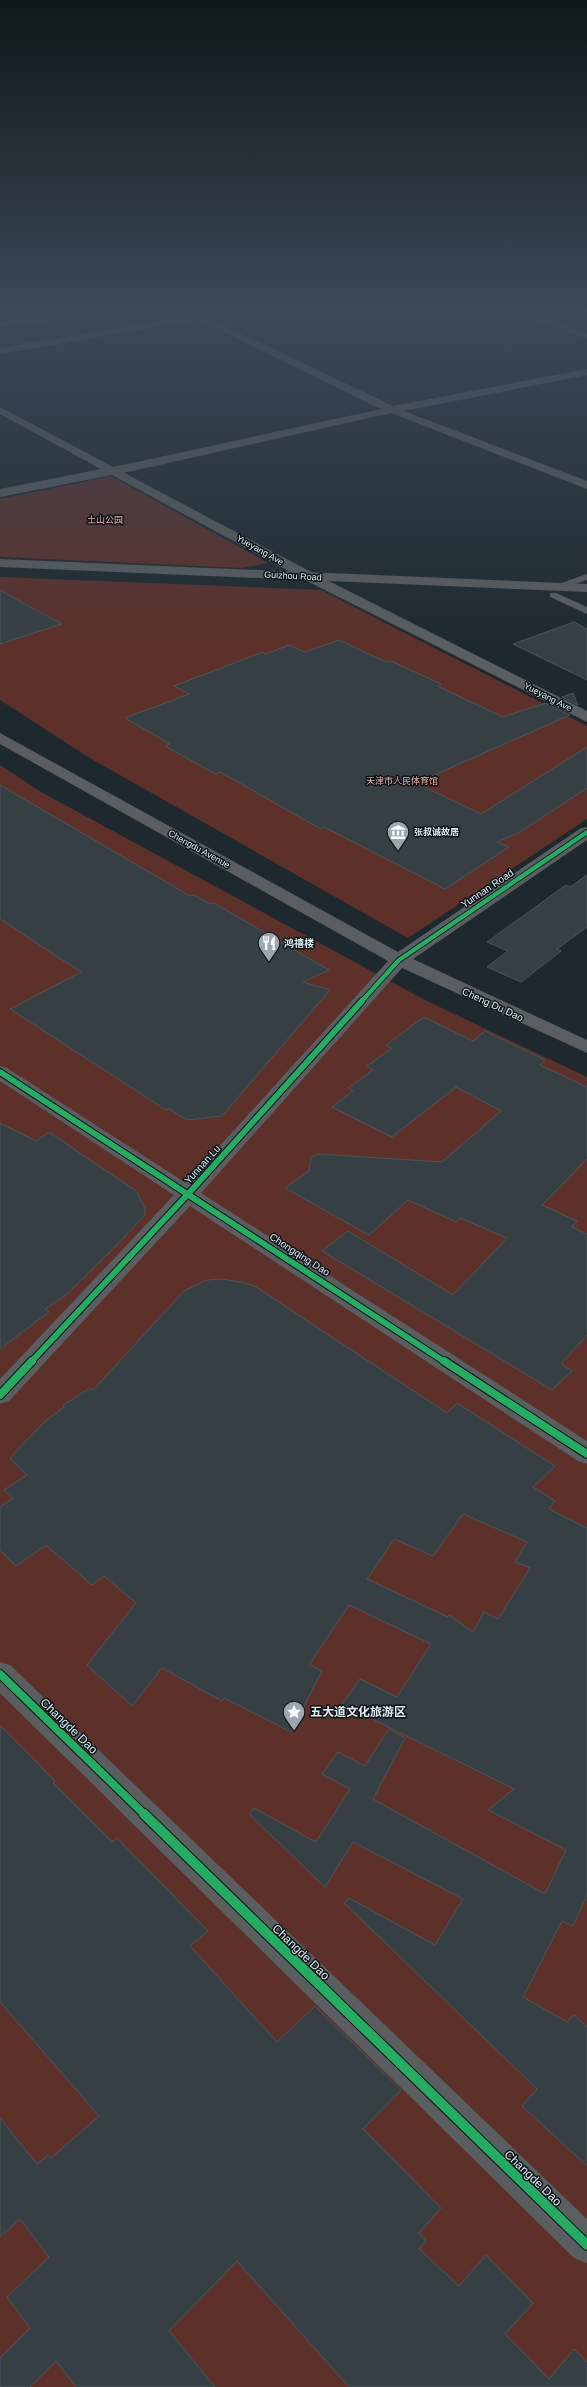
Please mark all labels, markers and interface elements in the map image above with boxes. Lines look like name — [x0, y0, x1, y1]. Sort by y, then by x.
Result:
park label: 土山公园 — [87, 515, 123, 525]
street label: Yueyang Ave — [235, 533, 285, 567]
street label: Guizhou Road — [264, 570, 322, 582]
street label: Yueyang Ave — [522, 681, 574, 713]
park label: 天津市人民体育馆 — [366, 776, 438, 786]
museum icon: 张叔诚故居 — [385, 819, 411, 852]
place label: 张叔诚故居 — [414, 826, 459, 837]
street label: Chengdu Avenue — [166, 828, 232, 870]
street label: Yunnan Road — [459, 867, 515, 910]
restaurant icon: 鸿禧楼 — [256, 930, 282, 963]
place label: 鸿禧楼 — [284, 938, 314, 949]
street label: Cheng Du Dao — [460, 985, 525, 1024]
street label: Yunnan Lu — [182, 1143, 222, 1186]
street label: Chongqing Dao — [268, 1231, 332, 1278]
street label: Changde Dao — [37, 1695, 101, 1757]
place icon: 五大道文化旅游区 — [281, 1699, 307, 1732]
place label: 五大道文化旅游区 — [310, 1705, 406, 1719]
street label: Changde Dao — [269, 1921, 333, 1983]
street label: Changde Dao — [501, 2147, 565, 2209]

